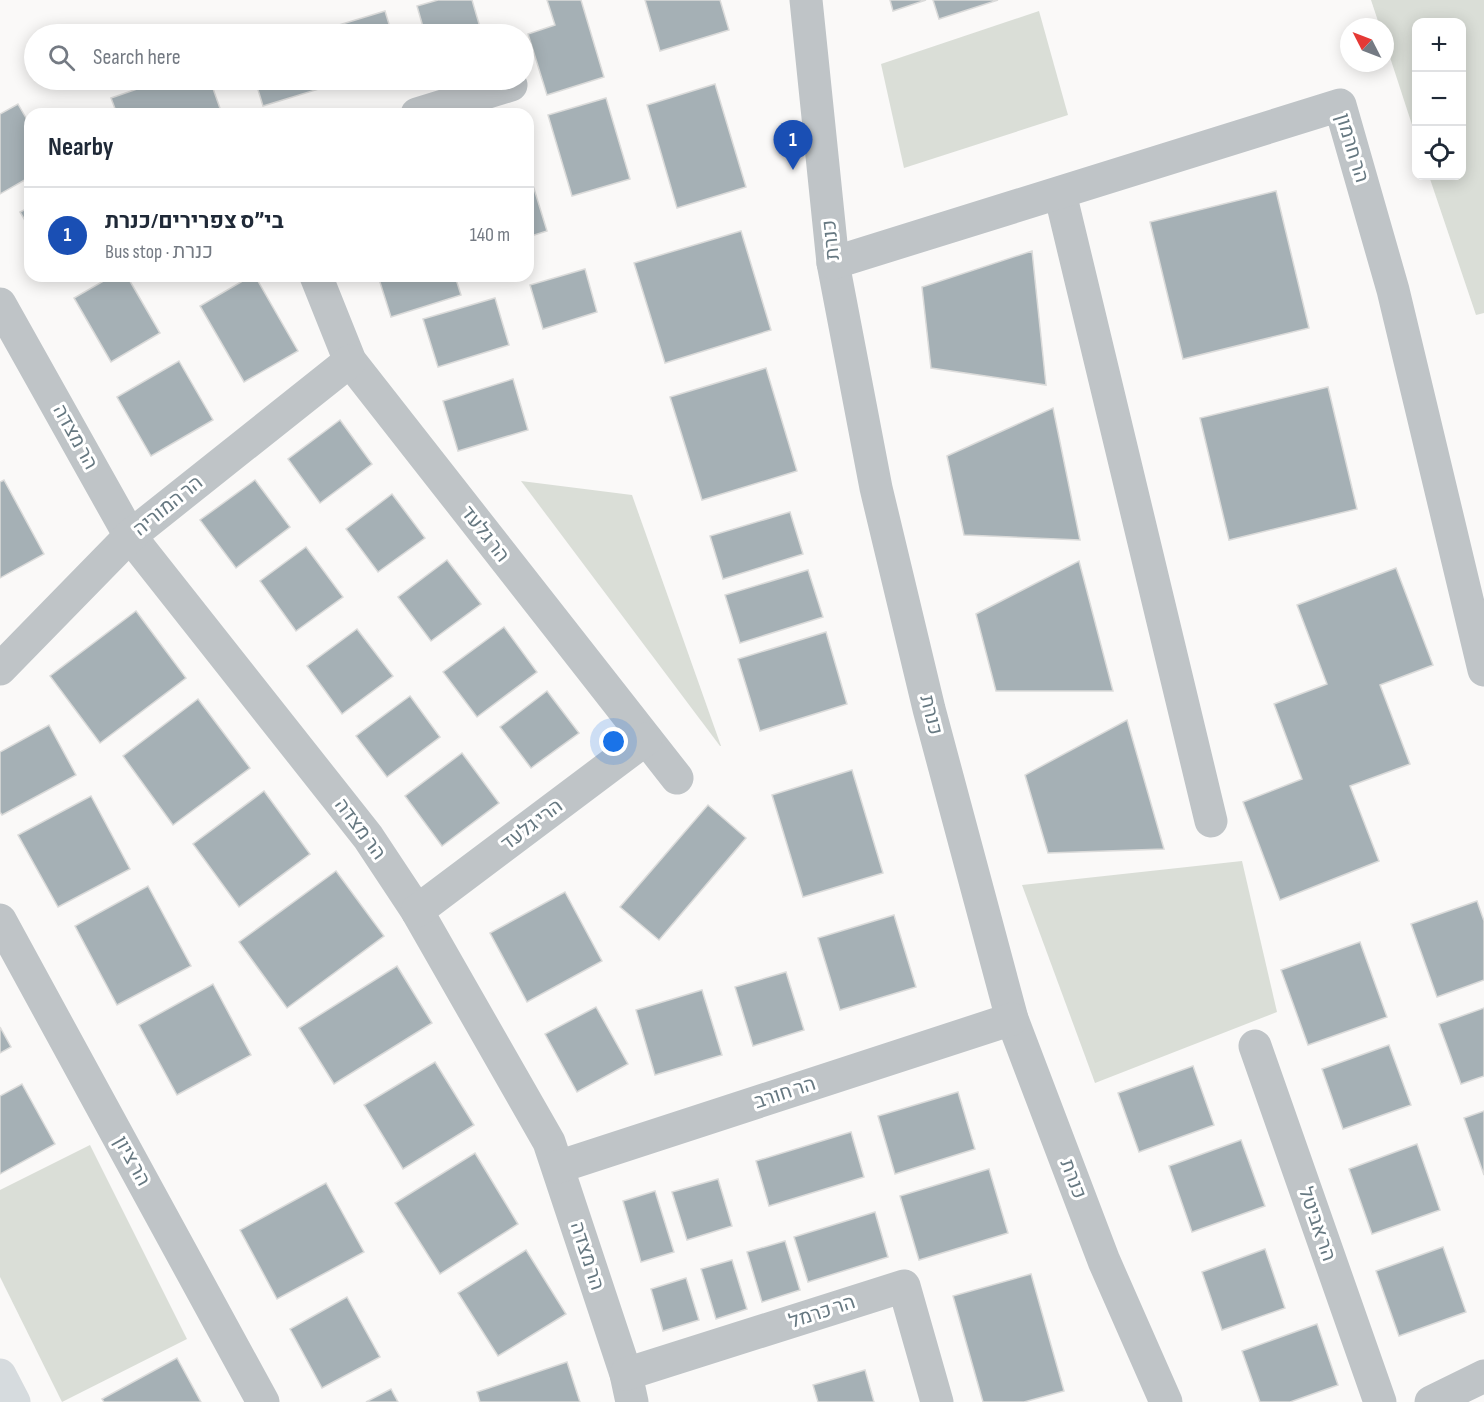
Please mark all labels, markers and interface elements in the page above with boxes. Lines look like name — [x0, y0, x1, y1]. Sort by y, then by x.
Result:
north arrow — [1340, 18, 1394, 72]
map controls — [1412, 18, 1466, 180]
button: + — [1412, 18, 1466, 72]
search box — [24, 24, 534, 90]
icon: search — [45, 41, 78, 74]
text: Search here — [93, 44, 180, 71]
button: − — [1412, 72, 1466, 126]
street label: הר חרמון — [1330, 111, 1374, 185]
pin: 1 — [774, 120, 812, 170]
button: locate — [1412, 126, 1466, 180]
text: Nearby — [48, 132, 114, 163]
text: בי״ס צפרירים/כנרת — [105, 208, 284, 235]
street label: כנרת — [817, 219, 845, 261]
text: 1 — [64, 223, 71, 247]
text: 140 m — [470, 223, 510, 247]
text: Bus stop · כנרת — [105, 240, 213, 264]
street label: הר מצדה — [47, 400, 103, 474]
street label: הר המוריה — [128, 471, 208, 541]
street label: הר גלעד — [456, 501, 514, 567]
street label: כנרת — [914, 693, 948, 737]
your location — [599, 727, 628, 756]
street label: הר מצדה — [329, 794, 391, 864]
street label: הרי גלעד — [497, 794, 567, 856]
street label: הר חורב — [751, 1072, 819, 1114]
street label: הר ציון — [109, 1132, 155, 1190]
street label: כנרת — [1055, 1156, 1091, 1202]
street label: הר אביטל — [1293, 1184, 1341, 1264]
street label: הר מצדה — [565, 1219, 609, 1293]
street label: הר כרמל — [786, 1290, 858, 1334]

